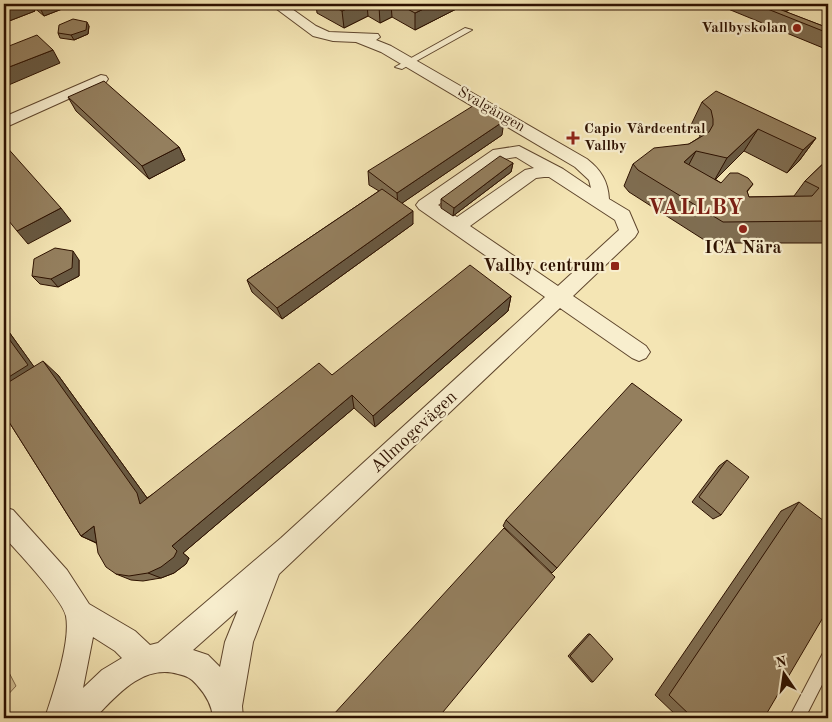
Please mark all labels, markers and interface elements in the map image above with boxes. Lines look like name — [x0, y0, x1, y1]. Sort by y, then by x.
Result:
place label: Vallbyskolan — [701, 21, 787, 36]
marker: Vallbyskolan — [791, 22, 803, 34]
street label: Svalgången — [455, 85, 527, 135]
place label: Capio Vårdcentral Vallby — [584, 122, 706, 154]
marker: Capio Vårdcentral Vallby — [566, 131, 580, 145]
district label: VALLBY — [648, 197, 744, 219]
marker: ICA Nära — [737, 223, 749, 235]
place label: ICA Nära — [704, 239, 782, 257]
place label: Vallby centrum — [483, 257, 605, 275]
marker: Vallby centrum — [609, 260, 621, 272]
street label: Allmogevägen — [367, 387, 461, 476]
north arrow — [760, 650, 810, 700]
text: N — [775, 654, 788, 670]

